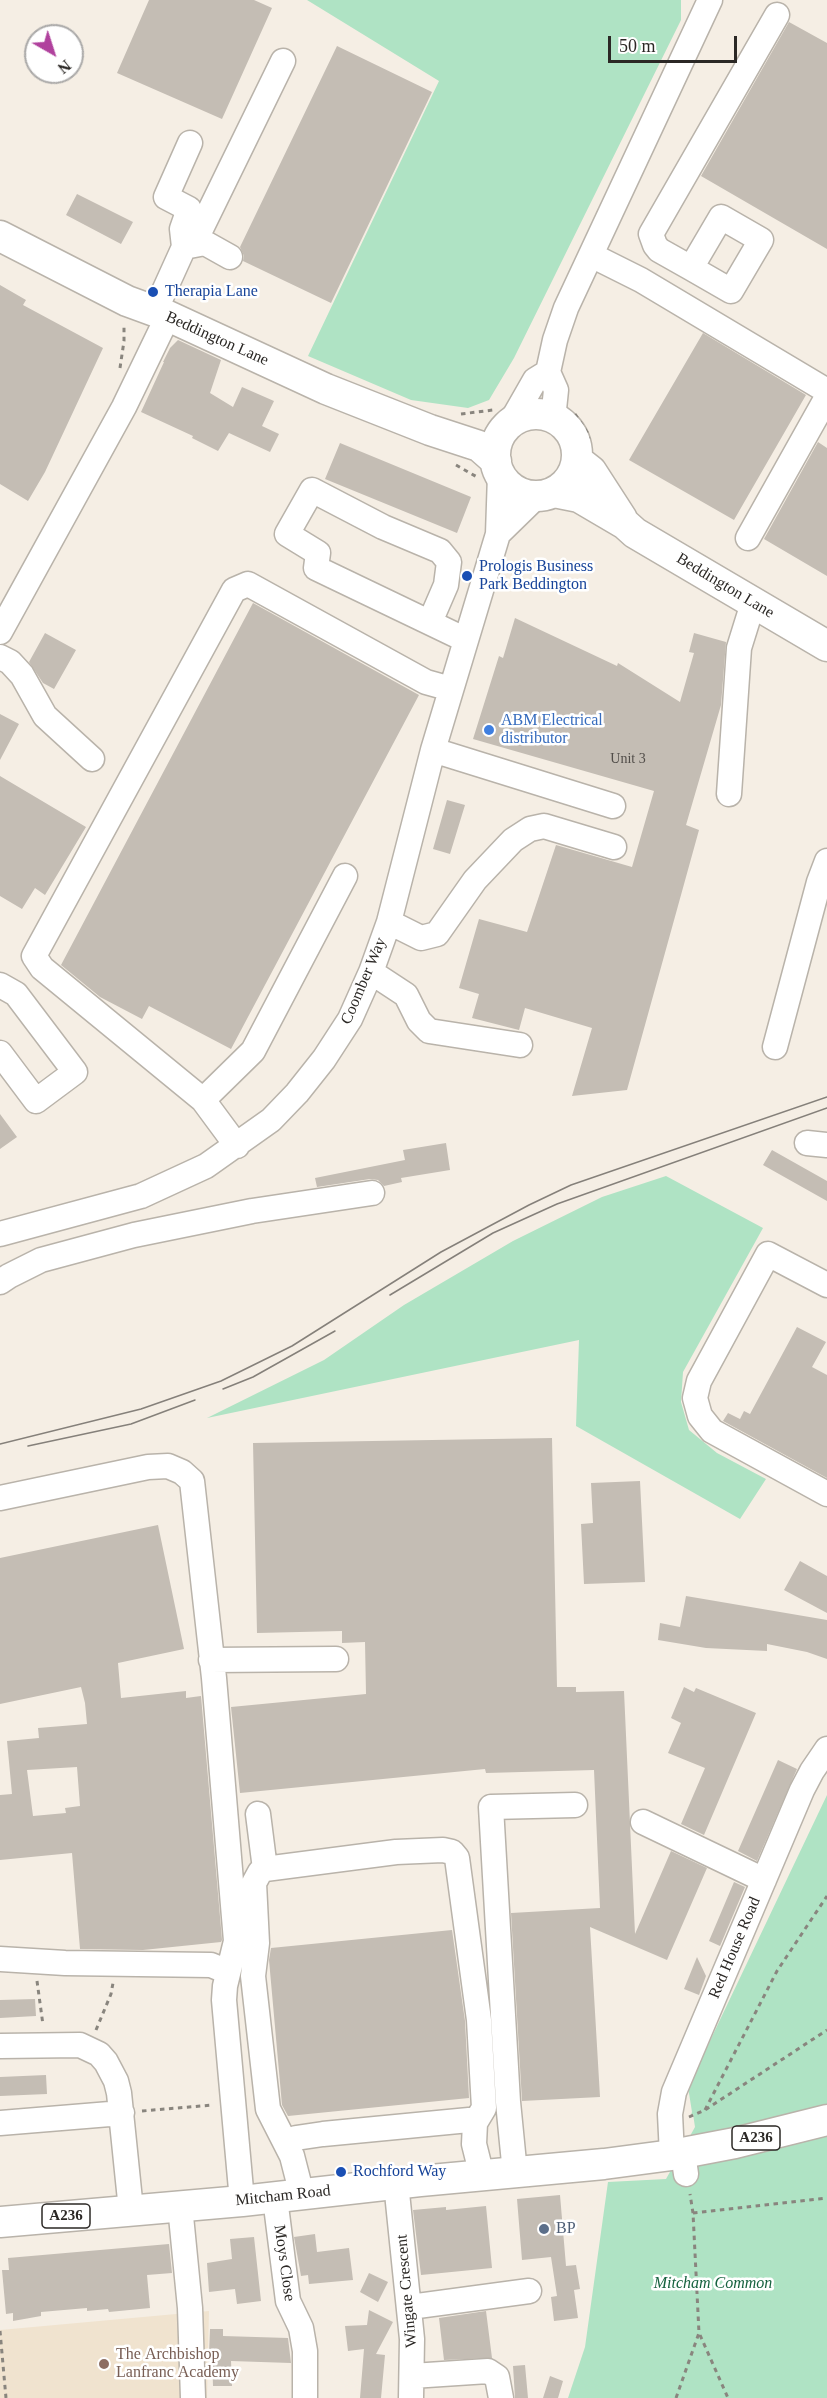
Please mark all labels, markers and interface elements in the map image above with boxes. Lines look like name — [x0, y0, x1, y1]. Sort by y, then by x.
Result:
north arrow — [24, 24, 84, 84]
scale bar — [611, 24, 740, 62]
text: 50 m — [619, 36, 656, 56]
text: N — [55, 57, 74, 77]
place label: Therapia Lane — [165, 282, 258, 302]
marker: Therapia Lane — [146, 285, 160, 299]
street label: Beddington Lane — [163, 308, 271, 370]
street label: Beddington Lane — [673, 549, 777, 623]
place label: Prologis Business Park Beddington — [479, 557, 593, 595]
marker: Prologis Business Park Beddington — [460, 569, 474, 583]
place label: ABM Electrical distributor — [501, 711, 603, 749]
marker: ABM Electrical distributor — [482, 723, 496, 737]
house number: Unit 3 — [610, 751, 646, 767]
street label: Coomber Way — [337, 935, 391, 1027]
street label: Red House Road — [705, 1894, 765, 2002]
road number: A236 — [732, 2126, 780, 2150]
place label: Rochford Way — [353, 2162, 446, 2182]
marker: Rochford Way — [334, 2165, 348, 2179]
street label: Mitcham Road — [234, 2181, 332, 2211]
road number: A236 — [42, 2204, 90, 2228]
place label: BP — [556, 2219, 576, 2239]
marker: BP — [537, 2222, 551, 2236]
street label: Moys Close — [269, 2224, 299, 2302]
street label: Wingate Crescent — [392, 2234, 422, 2348]
park label: Mitcham Common — [654, 2274, 772, 2294]
place label: The Archbishop Lanfranc Academy — [116, 2345, 239, 2383]
marker: The Archbishop Lanfranc Academy — [97, 2357, 111, 2371]

